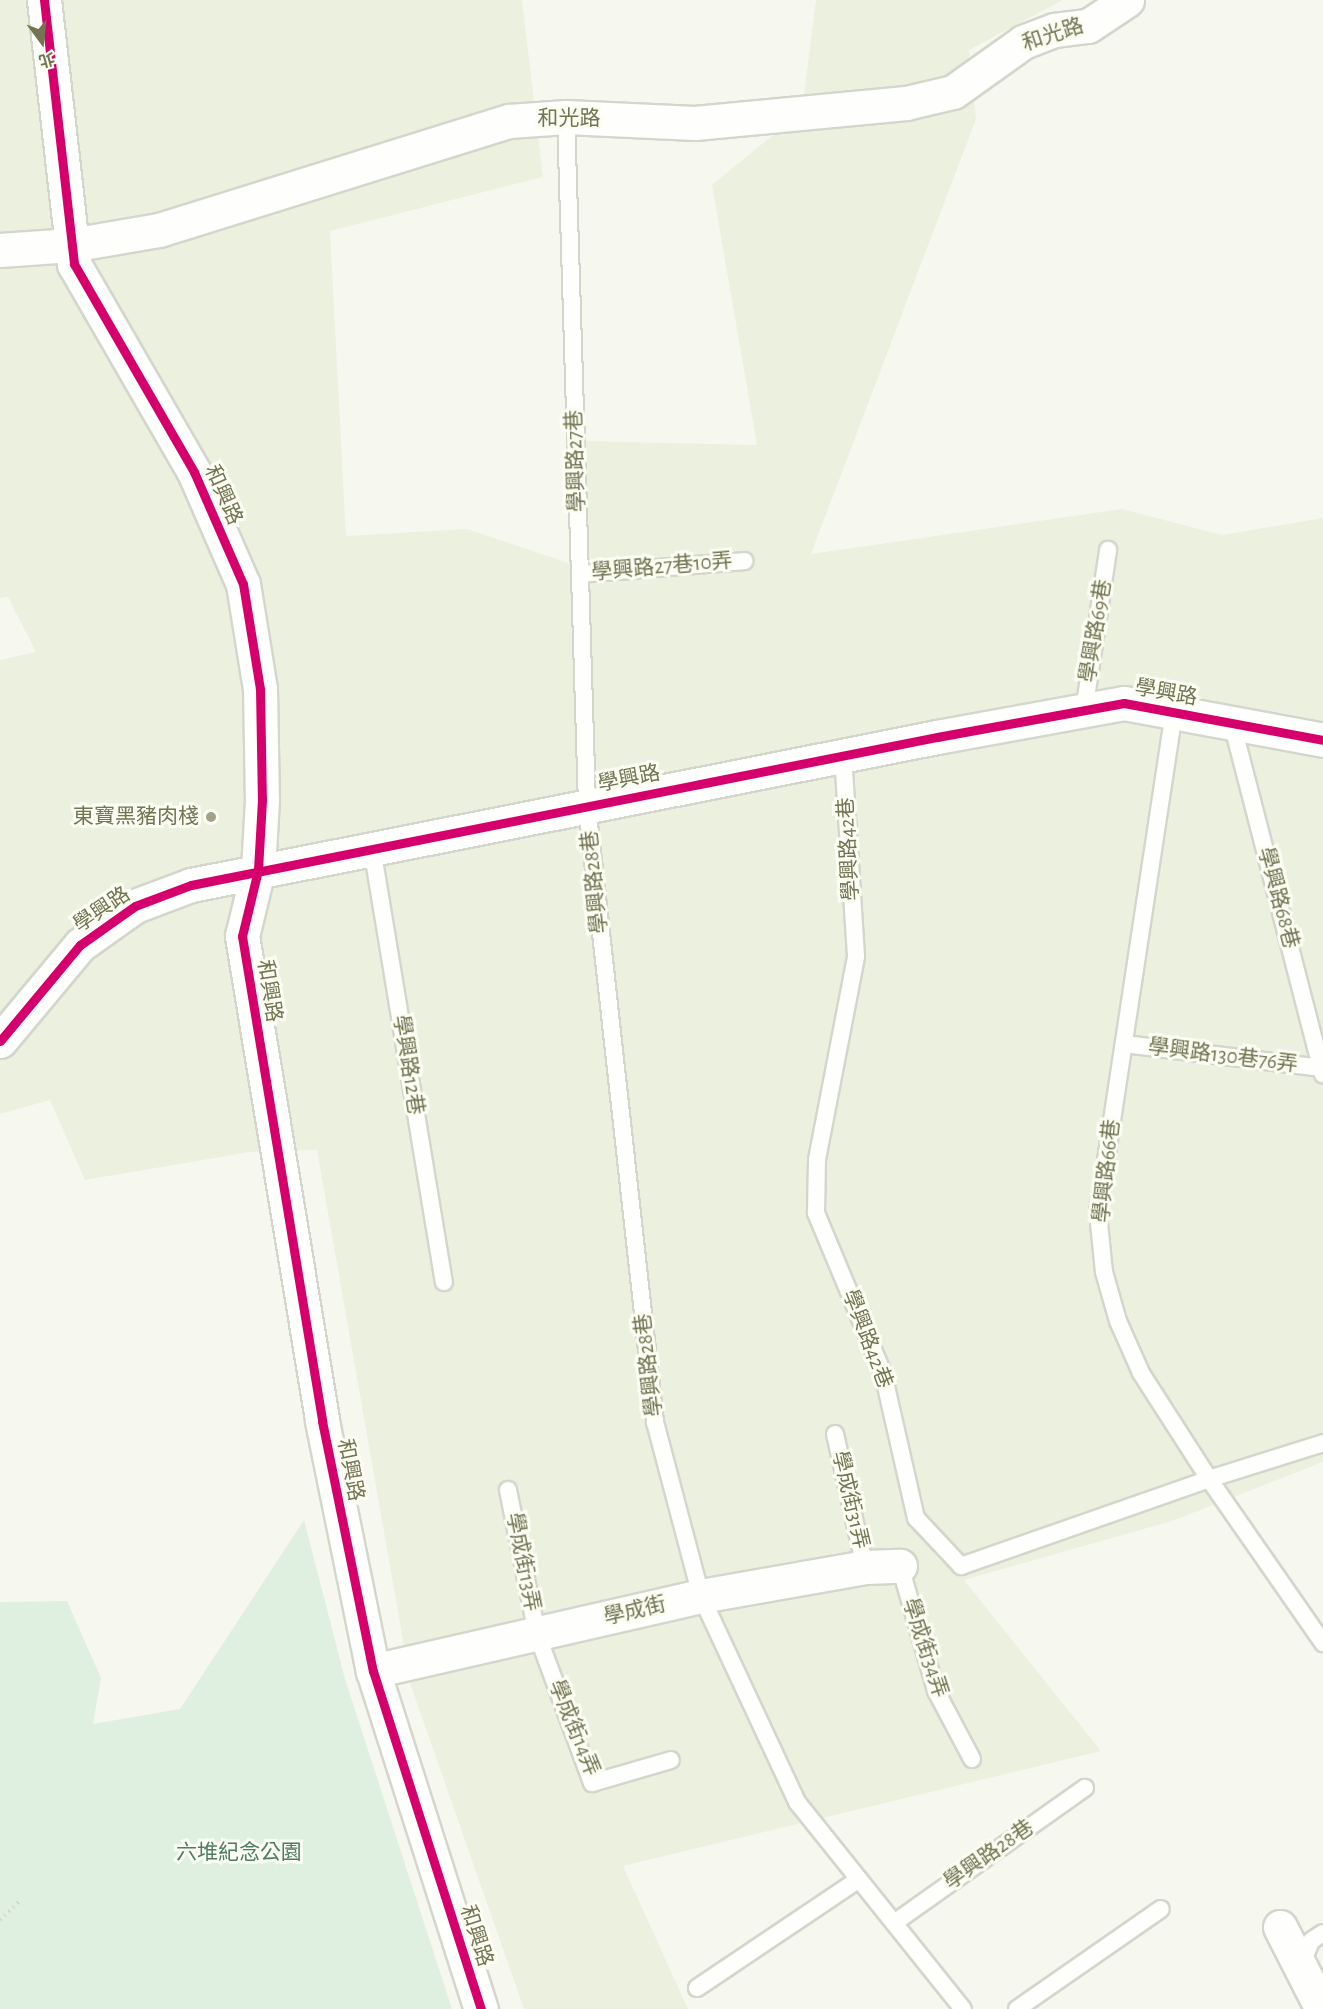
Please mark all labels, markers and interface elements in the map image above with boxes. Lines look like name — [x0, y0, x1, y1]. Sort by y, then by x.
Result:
north arrow — [12, 12, 72, 72]
street label: 和光路 — [1019, 13, 1087, 57]
text: 北 — [37, 50, 56, 69]
street label: 和光路 — [538, 106, 600, 132]
street label: 學興路27巷 — [562, 409, 590, 513]
street label: 和興路 — [199, 461, 247, 529]
street label: 學興路27巷10弄 — [590, 548, 734, 586]
street label: 學興路69巷 — [1075, 578, 1117, 684]
street label: 學興路 — [1133, 675, 1199, 711]
street label: 學興路 — [596, 761, 662, 797]
street label: 學興路42巷 — [834, 797, 864, 901]
place label: 東寶黑豬肉棧 — [73, 804, 199, 830]
marker: 東寶黑豬肉棧 — [204, 810, 218, 824]
street label: 學興路28巷 — [577, 829, 613, 935]
street label: 學興路68巷 — [1252, 845, 1304, 951]
street label: 學興路 — [69, 882, 135, 938]
street label: 和興路 — [252, 958, 286, 1024]
street label: 學興路12巷 — [388, 1013, 428, 1117]
street label: 學興路130巷76弄 — [1147, 1034, 1299, 1078]
street label: 學興路66巷 — [1089, 1118, 1125, 1224]
street label: 學興路42巷 — [837, 1286, 897, 1392]
street label: 學興路28巷 — [630, 1312, 668, 1418]
street label: 和興路 — [332, 1437, 368, 1503]
street label: 學成街31弄 — [826, 1449, 874, 1551]
street label: 學成街13弄 — [501, 1511, 545, 1613]
street label: 學成街 — [601, 1592, 669, 1630]
street label: 學成街34弄 — [897, 1595, 953, 1701]
street label: 學成街14弄 — [543, 1676, 605, 1780]
street label: 學興路28巷 — [939, 1815, 1039, 1895]
park label: 六堆紀念公園 — [176, 1840, 302, 1866]
street label: 和興路 — [454, 1902, 498, 1970]

